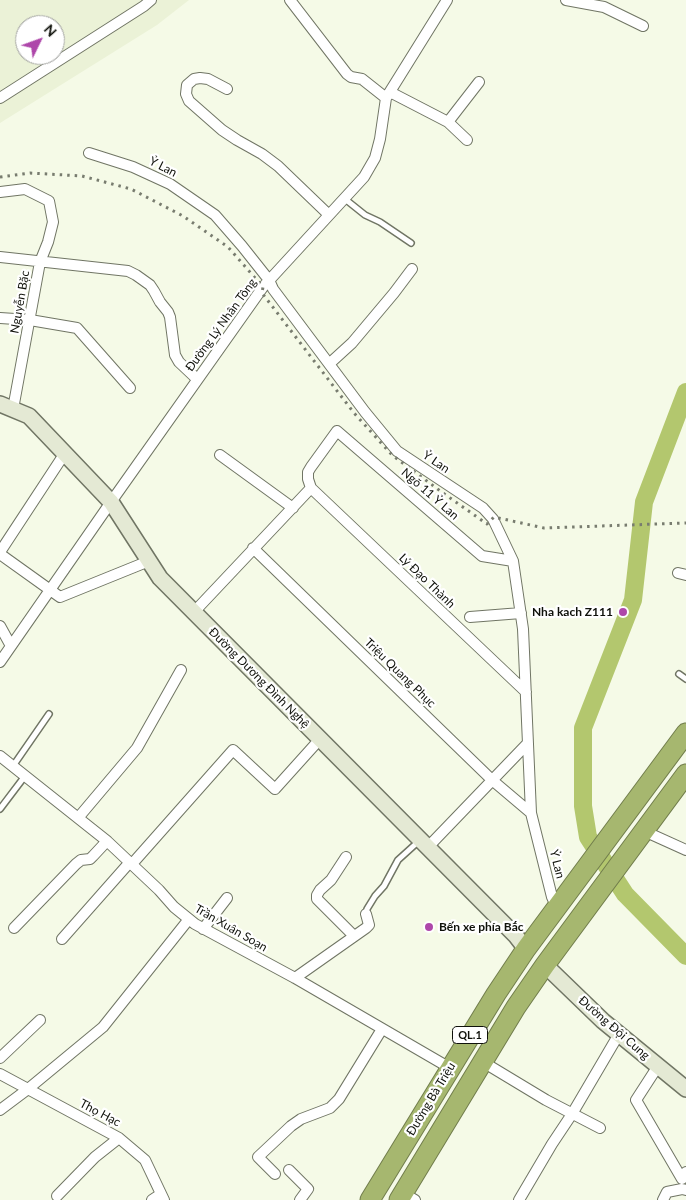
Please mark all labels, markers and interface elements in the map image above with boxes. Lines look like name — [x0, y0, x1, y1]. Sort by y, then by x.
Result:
north arrow — [15, 15, 65, 65]
text: N — [41, 21, 61, 40]
street label: Ỷ Lan — [147, 154, 179, 180]
street label: Nguyễn Bặc — [7, 270, 33, 334]
street label: Đường Lý Nhân Tông — [182, 276, 260, 374]
street label: Ỷ Lan — [420, 448, 452, 476]
street label: Ngõ 11 Ỷ Lan — [398, 465, 462, 523]
street label: Lý Đạo Thành — [396, 551, 458, 611]
place label: Nha kach Z111 — [532, 605, 613, 619]
marker: Nha kach Z111 — [617, 606, 629, 618]
street label: Đường Dương Đình Nghệ — [206, 625, 312, 731]
street label: Triệu Quang Phục — [361, 635, 439, 711]
street label: Ỷ Lan — [546, 848, 568, 880]
street label: Trần Xuân Soạn — [192, 901, 270, 955]
place label: Bến xe phía Bắc — [439, 920, 524, 934]
marker: Bến xe phía Bắc — [423, 921, 435, 933]
street label: Đường Đội Cung — [576, 993, 652, 1063]
road number: QL.1 — [452, 1026, 488, 1044]
street label: Đường Bà Triệu — [404, 1060, 458, 1138]
street label: Thọ Hạc — [77, 1096, 123, 1130]

